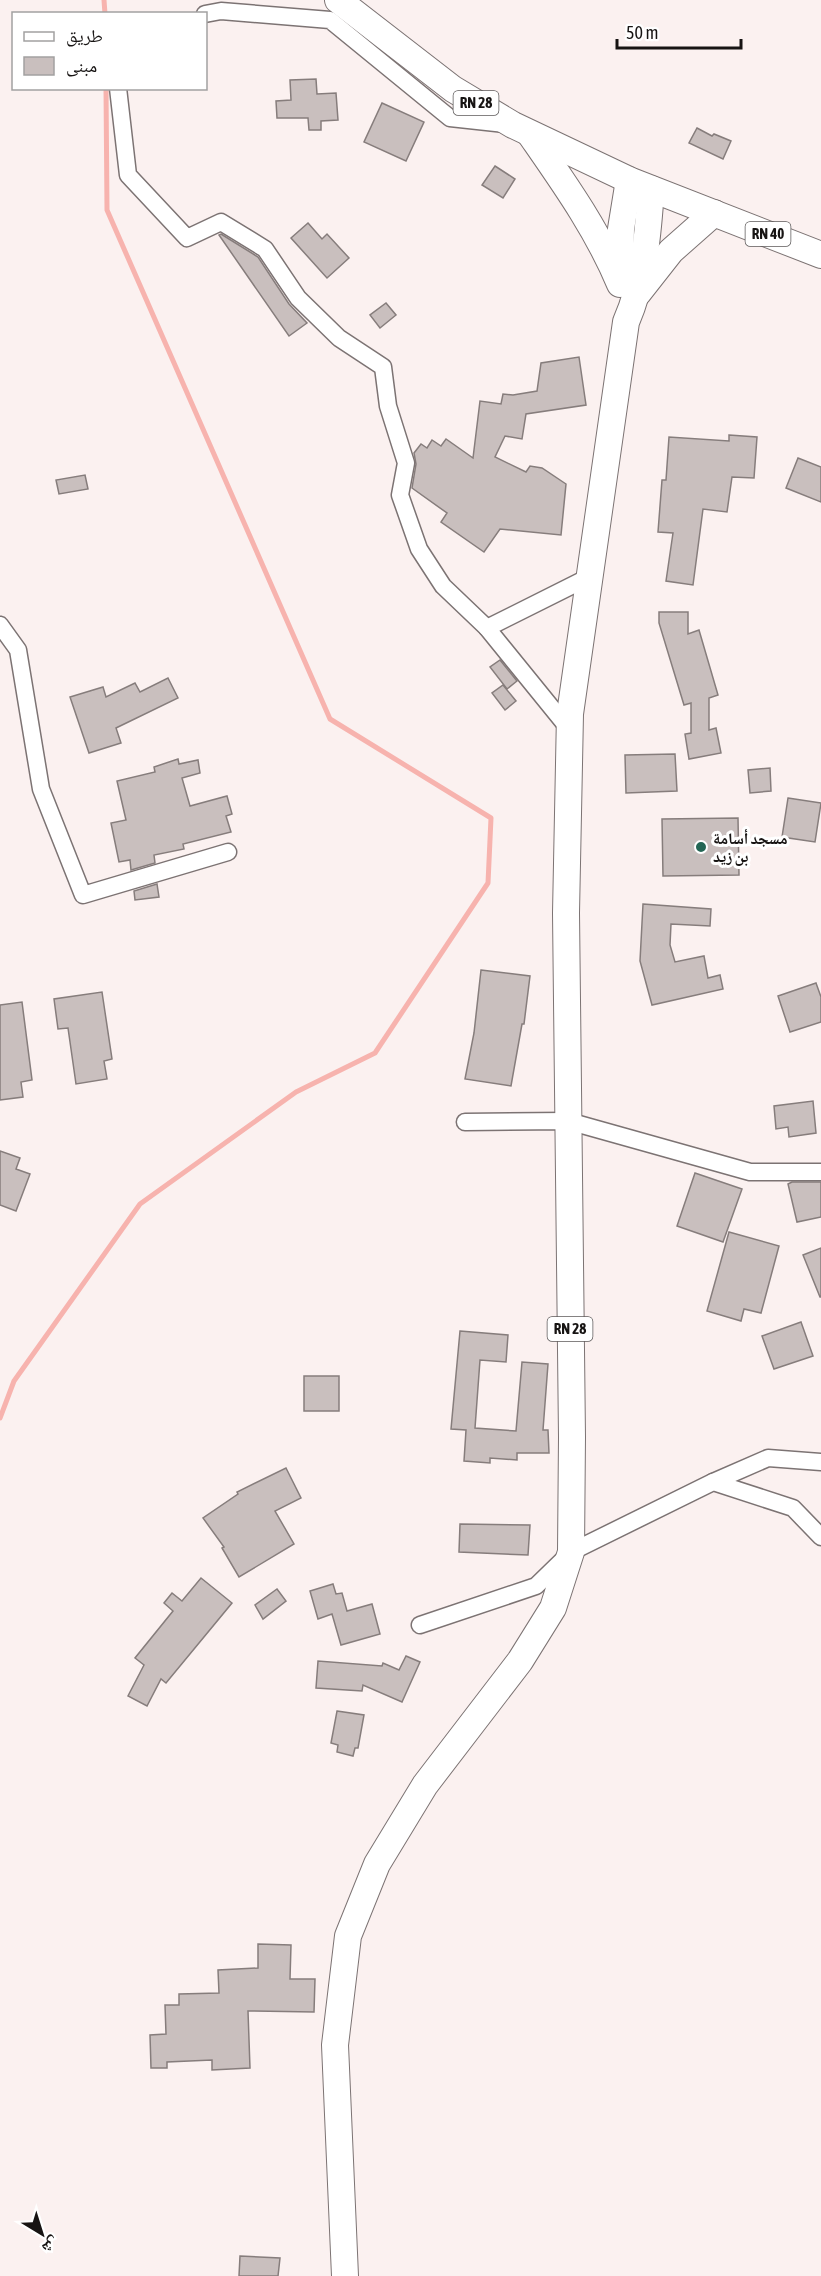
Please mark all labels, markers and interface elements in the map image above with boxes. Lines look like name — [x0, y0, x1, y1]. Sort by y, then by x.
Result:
legend — [12, 12, 207, 90]
scale bar — [617, 12, 742, 50]
text: 50 m — [626, 22, 658, 43]
text: طريق — [66, 25, 103, 47]
text: مبنى — [66, 55, 97, 77]
road number: RN 28 — [454, 91, 498, 115]
road number: RN 40 — [746, 222, 790, 246]
place label: مسجد أسامة بن زيد — [713, 829, 788, 866]
marker: مسجد أسامة بن زيد — [694, 840, 708, 854]
road number: RN 28 — [548, 1317, 592, 1341]
north arrow — [12, 2204, 72, 2264]
text: ش — [38, 2233, 63, 2258]

